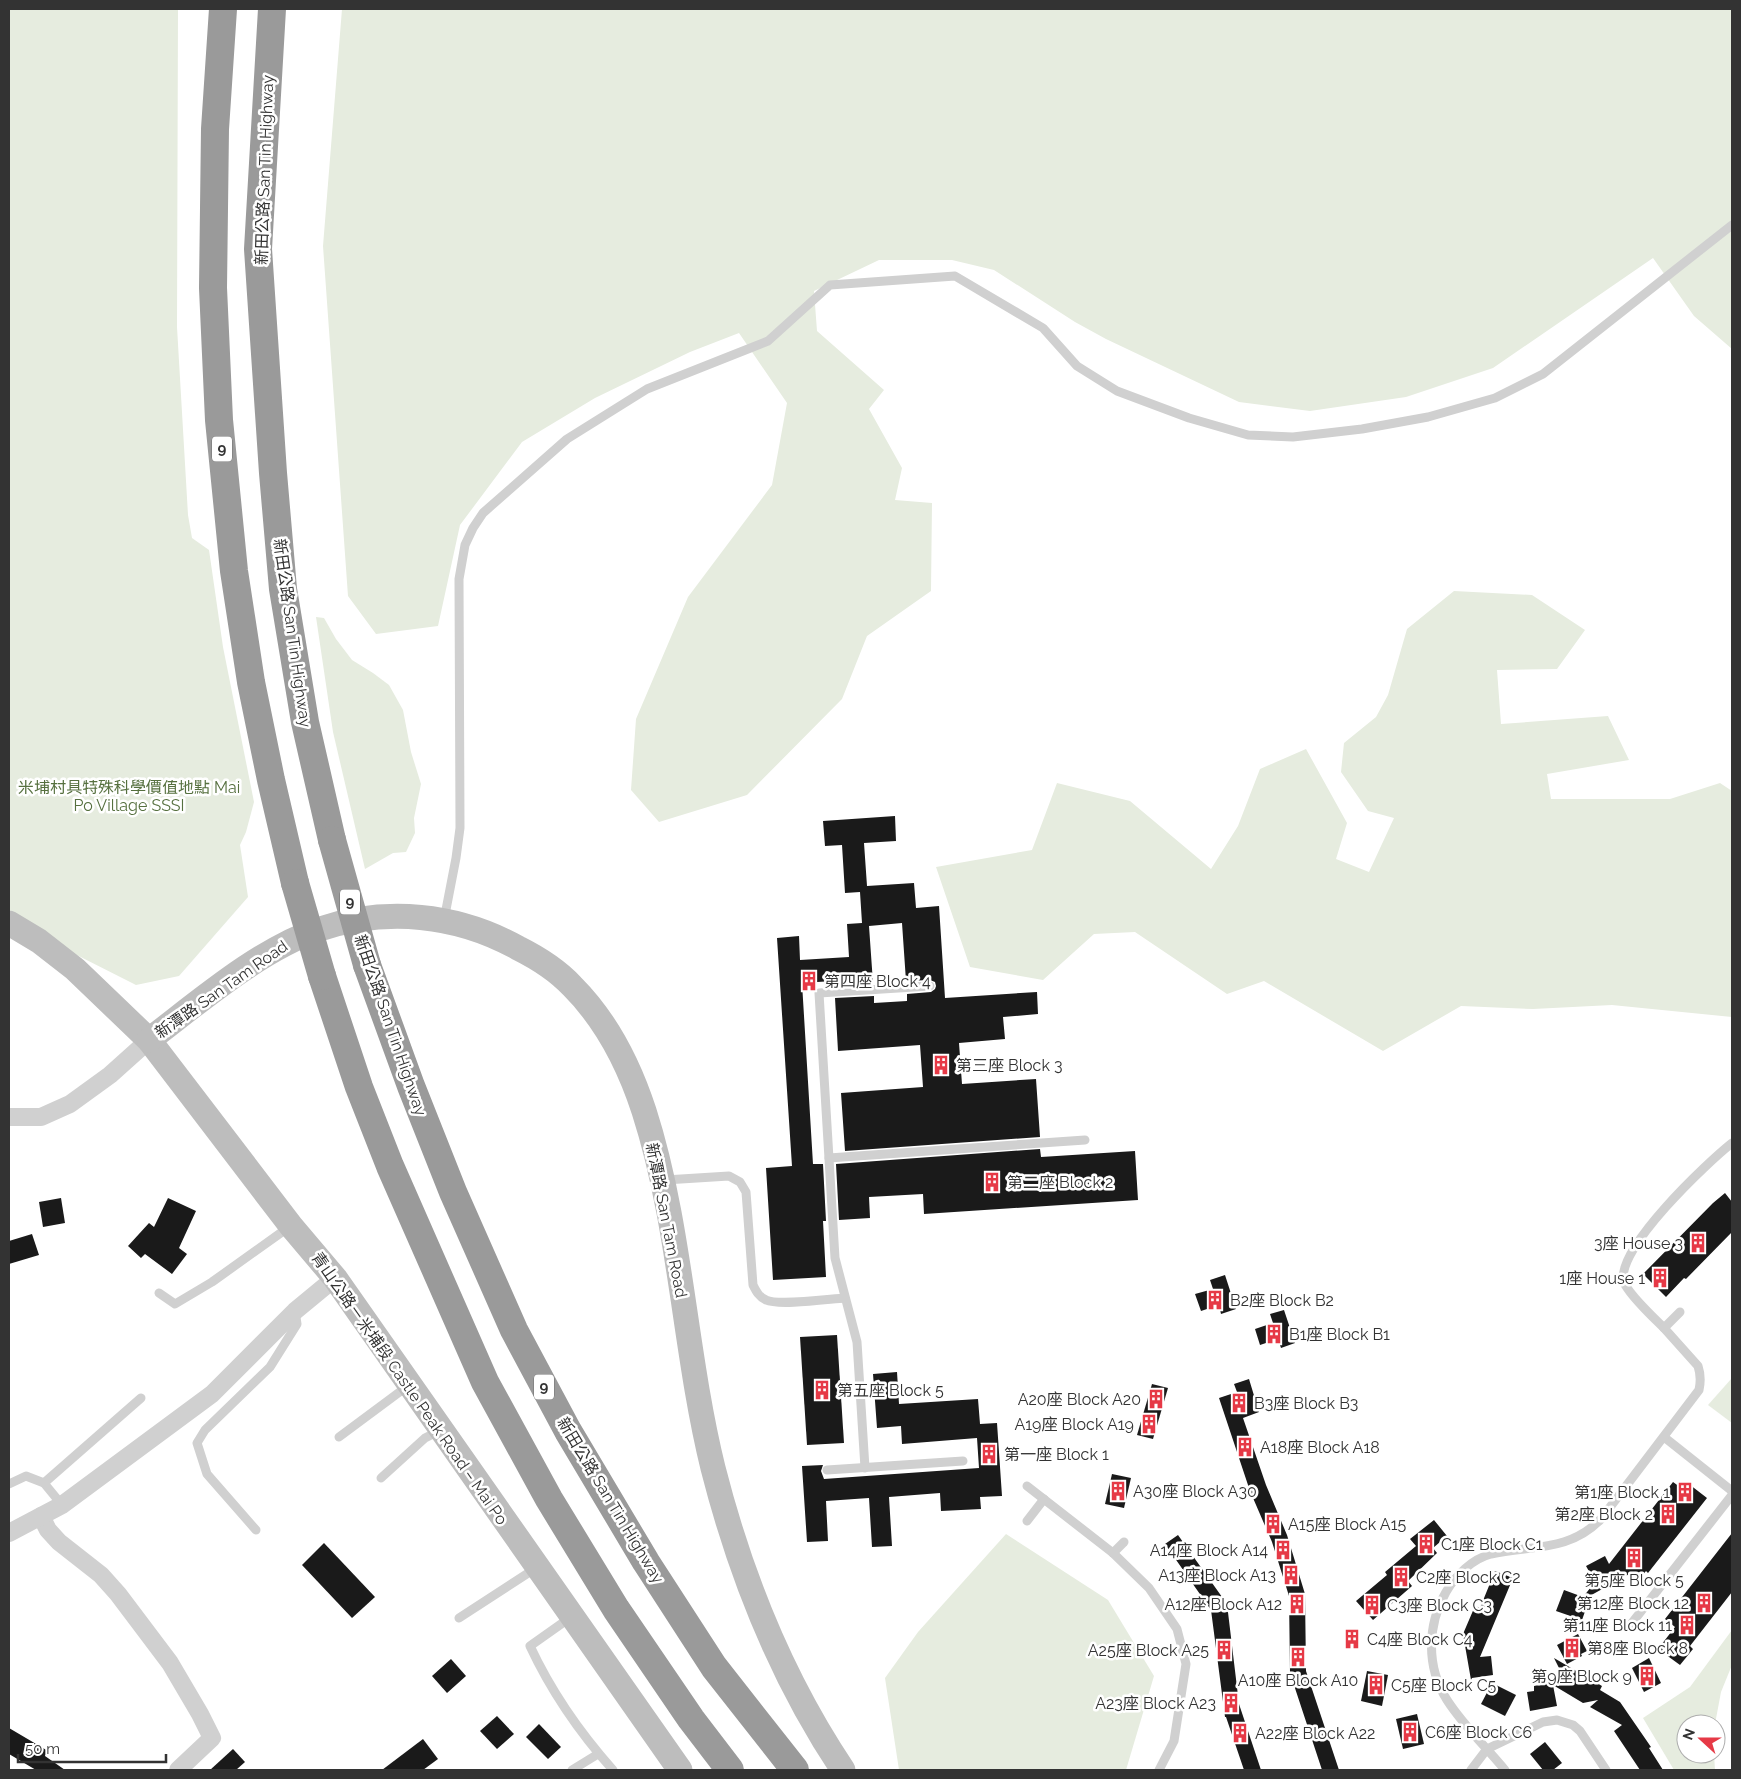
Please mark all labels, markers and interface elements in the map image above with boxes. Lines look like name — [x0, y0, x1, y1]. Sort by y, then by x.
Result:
street label: 新田公路 San Tin Highway — [252, 74, 277, 265]
road number: 9 — [212, 436, 232, 462]
street label: 新田公路 San Tin Highway — [270, 537, 315, 729]
park label: 米埔村具特殊科學價值地點 Mai Po Village SSSI — [18, 778, 240, 815]
road number: 9 — [340, 890, 360, 914]
street label: 新田公路 San Tin Highway — [351, 932, 431, 1119]
street label: 新潭路 San Tam Road — [151, 936, 291, 1042]
building icon: 第四座 Block 4 — [798, 970, 820, 992]
place label: 第四座 Block 4 — [824, 972, 931, 991]
building icon: 第三座 Block 3 — [930, 1054, 952, 1076]
place label: 第三座 Block 3 — [956, 1056, 1063, 1075]
street label: 新潭路 San Tam Road — [642, 1141, 691, 1299]
building icon: 第二座 Block 2 — [981, 1171, 1003, 1193]
place label: 第二座 Block 2 — [1007, 1173, 1113, 1192]
building icon: 3座 House 3 — [1687, 1232, 1709, 1254]
place label: 3座 House 3 — [1594, 1234, 1683, 1253]
street label: 青山公路－米埔段 Castle Peak Road – Mai Po — [308, 1248, 512, 1528]
building icon: 1座 House 1 — [1649, 1267, 1671, 1289]
place label: 1座 House 1 — [1559, 1269, 1645, 1288]
building icon: B2座 Block B2 — [1204, 1289, 1226, 1311]
place label: B2座 Block B2 — [1230, 1291, 1334, 1310]
building icon: B1座 Block B1 — [1263, 1323, 1285, 1345]
place label: B1座 Block B1 — [1289, 1325, 1390, 1344]
road number: 9 — [534, 1374, 554, 1400]
building icon: 第五座 Block 5 — [811, 1379, 833, 1401]
place label: 第五座 Block 5 — [837, 1381, 944, 1400]
building icon: A20座 Block A20 — [1145, 1388, 1167, 1410]
place label: A20座 Block A20 — [1018, 1390, 1141, 1409]
building icon: B3座 Block B3 — [1228, 1392, 1250, 1414]
place label: B3座 Block B3 — [1254, 1394, 1358, 1413]
building icon: A19座 Block A19 — [1138, 1413, 1160, 1435]
street label: 新田公路 San Tin Highway — [553, 1414, 668, 1587]
place label: A19座 Block A19 — [1014, 1415, 1134, 1434]
building icon: A18座 Block A18 — [1234, 1436, 1256, 1458]
place label: A18座 Block A18 — [1260, 1438, 1380, 1457]
building icon: 第一座 Block 1 — [978, 1443, 1000, 1465]
place label: 第一座 Block 1 — [1004, 1445, 1109, 1464]
building icon: A30座 Block A30 — [1107, 1480, 1129, 1502]
building icon: 第1座 Block 1 — [1674, 1481, 1696, 1503]
place label: A30座 Block A30 — [1133, 1482, 1257, 1501]
place label: 第1座 Block 1 — [1574, 1483, 1670, 1502]
building icon: 第2座 Block 2 — [1657, 1503, 1679, 1525]
place label: 第2座 Block 2 — [1554, 1505, 1653, 1524]
building icon: A15座 Block A15 — [1262, 1513, 1284, 1535]
place label: A15座 Block A15 — [1288, 1515, 1407, 1534]
building icon: C1座 Block C1 — [1415, 1533, 1437, 1555]
place label: C1座 Block C1 — [1441, 1535, 1543, 1554]
building icon: A14座 Block A14 — [1272, 1539, 1294, 1561]
place label: A14座 Block A14 — [1150, 1541, 1268, 1560]
building icon: 第5座 Block 5 — [1623, 1547, 1645, 1569]
building icon: A13座 Block A13 — [1280, 1564, 1302, 1586]
place label: A13座 Block A13 — [1158, 1566, 1276, 1585]
building icon: C2座 Block C2 — [1390, 1566, 1412, 1588]
place label: C2座 Block C2 — [1416, 1568, 1521, 1587]
place label: 第5座 Block 5 — [1584, 1571, 1684, 1590]
building icon: 第12座 Block 12 — [1693, 1592, 1715, 1614]
building icon: A12座 Block A12 — [1286, 1593, 1308, 1615]
building icon: C3座 Block C3 — [1361, 1594, 1383, 1616]
place label: 第12座 Block 12 — [1577, 1594, 1689, 1613]
place label: A12座 Block A12 — [1165, 1595, 1282, 1614]
place label: C3座 Block C3 — [1387, 1596, 1492, 1615]
building icon: 第11座 Block 11 — [1676, 1614, 1698, 1636]
place label: 第11座 Block 11 — [1563, 1616, 1672, 1635]
building icon: C4座 Block C4 — [1341, 1628, 1363, 1650]
place label: C4座 Block C4 — [1367, 1630, 1473, 1649]
building icon: 第8座 Block 8 — [1561, 1637, 1583, 1659]
building icon: A25座 Block A25 — [1213, 1639, 1235, 1661]
place label: 第8座 Block 8 — [1587, 1639, 1688, 1658]
place label: A25座 Block A25 — [1088, 1641, 1209, 1660]
building icon: A10座 Block A10 — [1287, 1646, 1309, 1668]
building icon: 第9座 Block 9 — [1636, 1665, 1658, 1687]
place label: 第9座 Block 9 — [1531, 1667, 1632, 1686]
place label: A10座 Block A10 — [1238, 1671, 1358, 1690]
building icon: C5座 Block C5 — [1365, 1674, 1387, 1696]
place label: C5座 Block C5 — [1391, 1676, 1497, 1695]
building icon: A23座 Block A23 — [1220, 1692, 1242, 1714]
place label: A23座 Block A23 — [1095, 1694, 1216, 1713]
north arrow — [1676, 1714, 1726, 1764]
building icon: C6座 Block C6 — [1399, 1721, 1421, 1743]
building icon: A22座 Block A22 — [1229, 1722, 1251, 1744]
place label: C6座 Block C6 — [1425, 1723, 1532, 1742]
place label: A22座 Block A22 — [1255, 1724, 1375, 1743]
text: N — [1679, 1726, 1698, 1742]
scale bar — [18, 1732, 165, 1764]
text: 50 m — [25, 1740, 60, 1758]

